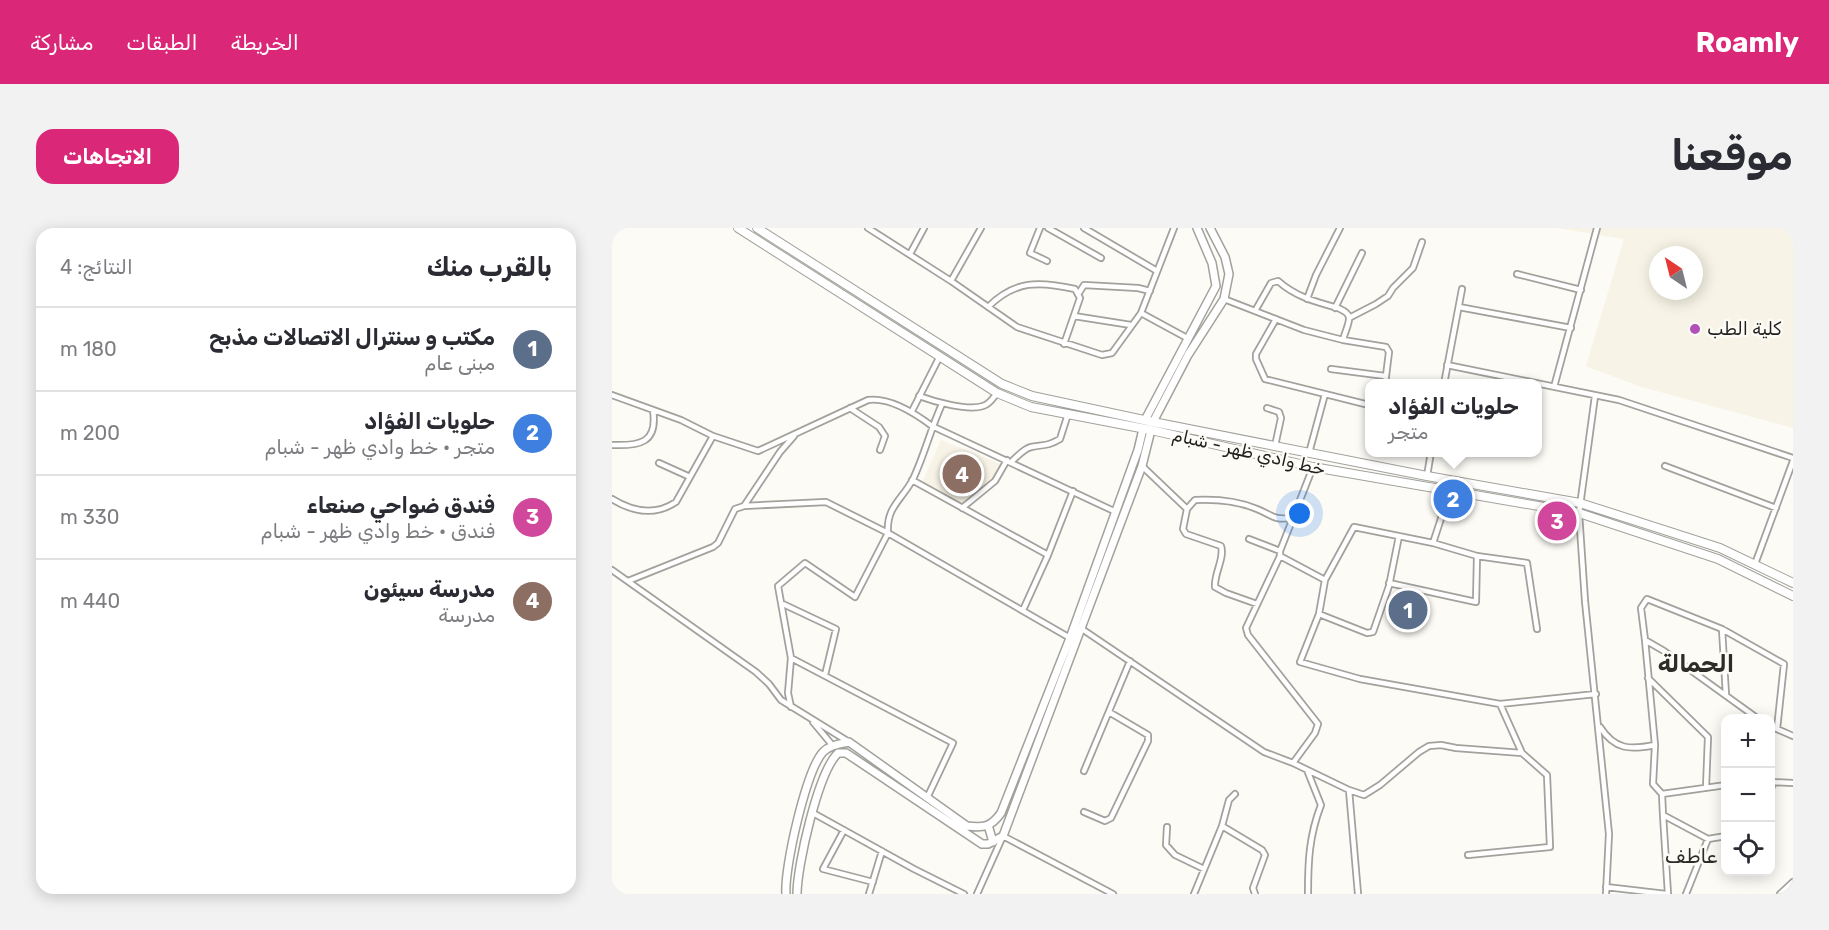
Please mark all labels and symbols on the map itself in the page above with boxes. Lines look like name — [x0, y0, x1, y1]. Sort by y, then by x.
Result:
north arrow — [1649, 246, 1703, 300]
place label: كلية الطب — [1707, 318, 1781, 340]
marker: كلية الطب — [1688, 322, 1702, 336]
street label: خط وادي ظهر - شبام — [1170, 424, 1328, 481]
pin: 4 — [942, 452, 982, 496]
pin: 2 — [1434, 476, 1472, 522]
pin: 3 — [1538, 498, 1576, 544]
your location — [1285, 499, 1314, 528]
pin: 1 — [1388, 588, 1428, 632]
district label: الحمالة — [1658, 650, 1734, 678]
district label: عاطف — [1665, 844, 1717, 868]

